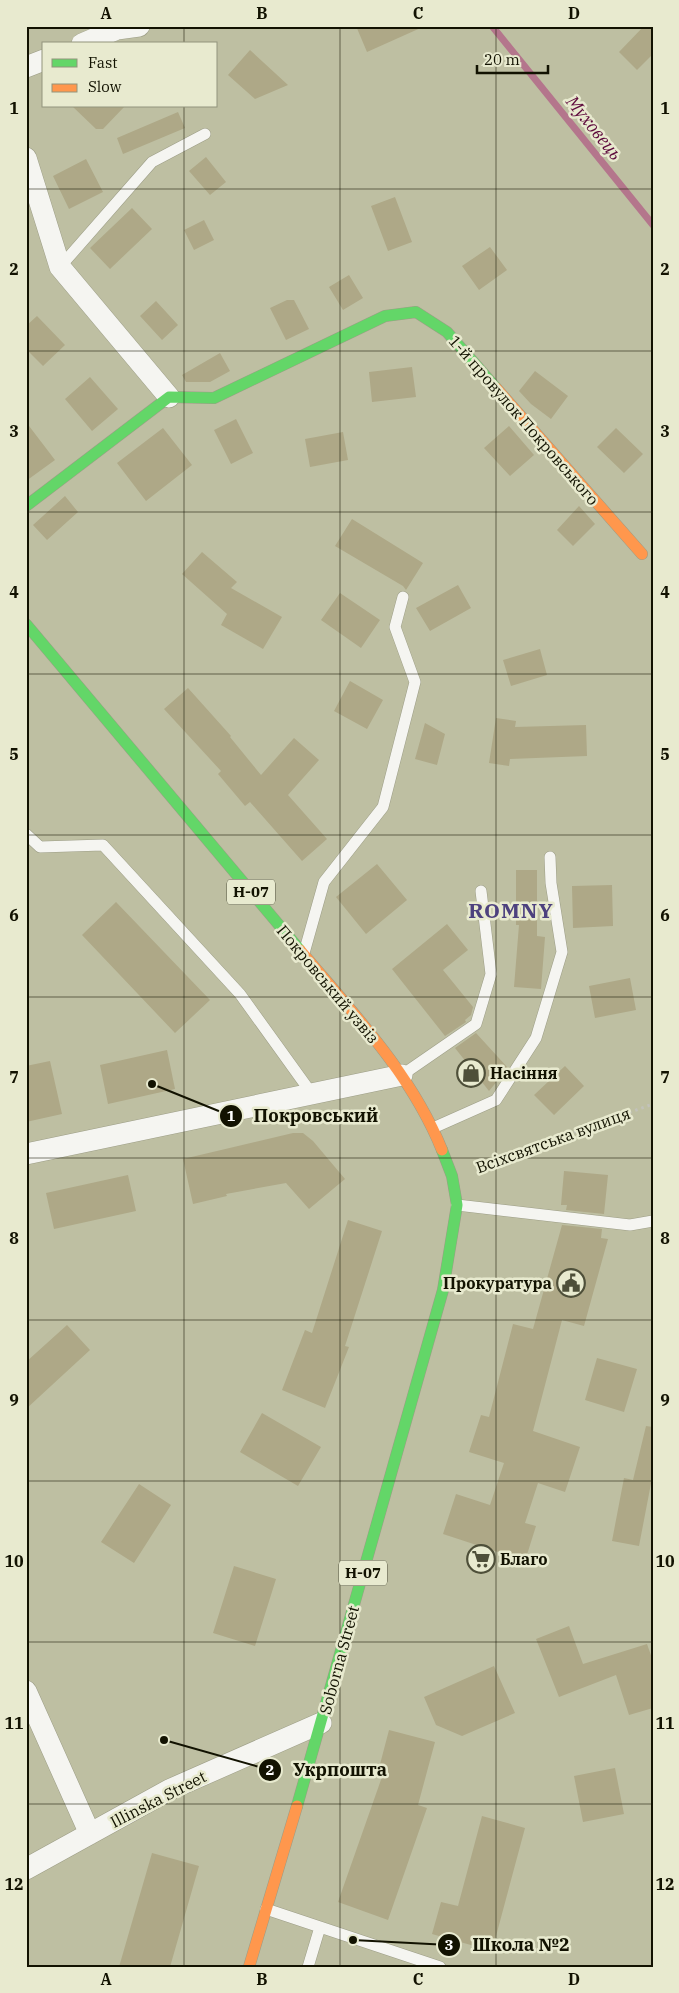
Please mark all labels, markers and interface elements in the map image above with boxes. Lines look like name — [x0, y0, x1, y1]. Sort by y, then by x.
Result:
text: A — [100, 3, 112, 23]
text: B — [256, 3, 268, 23]
text: C — [413, 3, 423, 23]
text: D — [568, 3, 580, 23]
legend — [42, 42, 218, 108]
scale bar — [477, 42, 548, 74]
text: 20 m — [484, 50, 520, 69]
text: Fast — [88, 53, 118, 72]
text: Slow — [88, 77, 122, 96]
water label: Муховець — [561, 90, 627, 165]
text: 1 — [9, 98, 19, 118]
text: 1 — [660, 98, 670, 118]
text: 2 — [9, 259, 19, 279]
text: 2 — [660, 259, 670, 279]
street label: 1-й провулок Покровського — [445, 331, 603, 509]
text: 3 — [9, 421, 19, 441]
text: 3 — [660, 421, 670, 441]
text: 4 — [9, 582, 19, 602]
text: 4 — [660, 582, 670, 602]
text: 5 — [9, 744, 19, 764]
text: 5 — [660, 744, 670, 764]
road number: Н-07 — [227, 880, 275, 904]
district label: ROMNY — [468, 896, 554, 924]
text: 6 — [9, 905, 19, 925]
text: 6 — [660, 905, 670, 925]
street label: Покровський узвіз — [273, 921, 383, 1047]
shop icon: Насіння — [456, 1058, 486, 1088]
place label: Насіння — [490, 1063, 558, 1083]
text: 7 — [9, 1067, 19, 1087]
text: 7 — [660, 1067, 670, 1087]
callout: Покровський — [218, 1099, 388, 1132]
street label: Всіхсвятська вулиця — [473, 1103, 633, 1177]
text: Покровський — [254, 1104, 378, 1127]
text: 1 — [226, 1106, 236, 1125]
text: 8 — [9, 1228, 19, 1248]
text: 8 — [660, 1228, 670, 1248]
public building icon: Прокуратура — [556, 1268, 586, 1298]
place label: Прокуратура — [443, 1273, 552, 1293]
text: 9 — [9, 1390, 19, 1410]
text: 9 — [660, 1390, 670, 1410]
supermarket icon: Благо — [466, 1544, 496, 1574]
place label: Благо — [500, 1549, 548, 1569]
text: 10 — [4, 1551, 24, 1571]
text: 10 — [655, 1551, 675, 1571]
road number: Н-07 — [339, 1560, 387, 1586]
street label: Soborna Street — [315, 1603, 363, 1717]
text: 11 — [4, 1713, 24, 1733]
text: 11 — [655, 1713, 675, 1733]
callout: Укрпошта — [257, 1753, 397, 1786]
text: Укрпошта — [293, 1758, 387, 1781]
text: 2 — [265, 1760, 275, 1779]
street label: Illinska Street — [107, 1766, 210, 1832]
text: 12 — [4, 1874, 24, 1894]
text: 12 — [655, 1874, 675, 1894]
callout: Школа №2 — [437, 1928, 579, 1961]
text: Школа №2 — [472, 1933, 570, 1956]
text: 3 — [444, 1935, 454, 1954]
text: A — [100, 1969, 112, 1989]
text: B — [256, 1969, 268, 1989]
text: C — [413, 1969, 423, 1989]
text: D — [568, 1969, 580, 1989]

